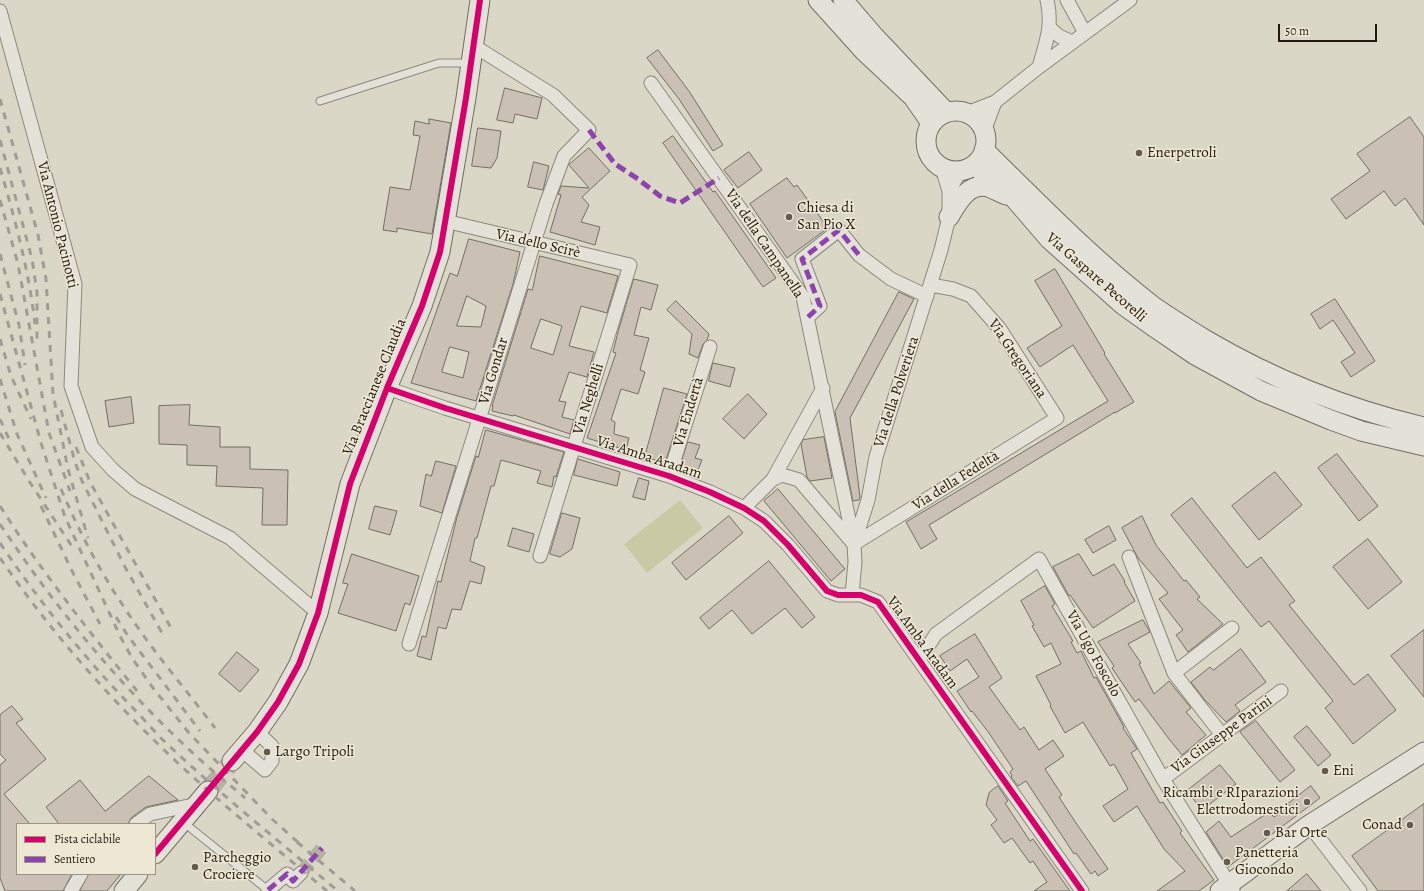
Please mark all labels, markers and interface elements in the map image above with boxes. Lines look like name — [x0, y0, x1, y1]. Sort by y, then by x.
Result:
scale bar — [1280, 16, 1379, 42]
text: 50 m — [1285, 23, 1309, 39]
place label: Enerpetroli — [1147, 144, 1217, 162]
marker: Enerpetroli — [1134, 148, 1144, 158]
street label: Via Antonio Pacinotti — [33, 160, 81, 290]
street label: Via della Campanella — [721, 186, 807, 302]
place label: Chiesa di San Pio X — [797, 199, 855, 234]
marker: Chiesa di San Pio X — [784, 212, 794, 222]
street label: Via dello Scirè — [494, 226, 582, 262]
street label: Via Gaspare Pecorelli — [1042, 229, 1150, 327]
street label: Via Braccianese Claudia — [339, 316, 411, 458]
street label: Via Gregoriana — [984, 316, 1050, 402]
street label: Via della Polveriera — [871, 334, 923, 450]
street label: Via Gondar — [475, 335, 513, 407]
street label: Via Neghelli — [570, 361, 608, 437]
street label: Via Endertà — [670, 375, 708, 449]
street label: Via Amba Aradam — [594, 432, 704, 484]
street label: Via della Fedeltà — [909, 447, 1003, 515]
street label: Via Amba Aradam — [882, 593, 962, 693]
street label: Via Ugo Foscolo — [1062, 608, 1124, 700]
street label: Via Giuseppe Parini — [1168, 692, 1276, 778]
place label: Largo Tripoli — [275, 743, 354, 761]
marker: Largo Tripoli — [262, 747, 272, 757]
place label: Eni — [1333, 762, 1354, 780]
marker: Eni — [1320, 766, 1330, 776]
place label: Ricambi e RIparazioni Elettrodomestici — [1162, 784, 1299, 819]
marker: Ricambi e RIparazioni Elettrodomestici — [1302, 797, 1312, 807]
place label: Conad — [1362, 816, 1402, 834]
marker: Conad — [1405, 820, 1415, 830]
legend — [16, 823, 156, 875]
place label: Bar Orte — [1275, 824, 1327, 842]
marker: Bar Orte — [1262, 828, 1272, 838]
text: Pista ciclabile — [54, 831, 121, 847]
place label: Panetteria Giocondo — [1235, 844, 1298, 879]
place label: Parcheggio Crociere — [203, 849, 271, 884]
text: Sentiero — [54, 851, 95, 867]
marker: Panetteria Giocondo — [1222, 857, 1232, 867]
marker: Parcheggio Crociere — [190, 862, 200, 872]

